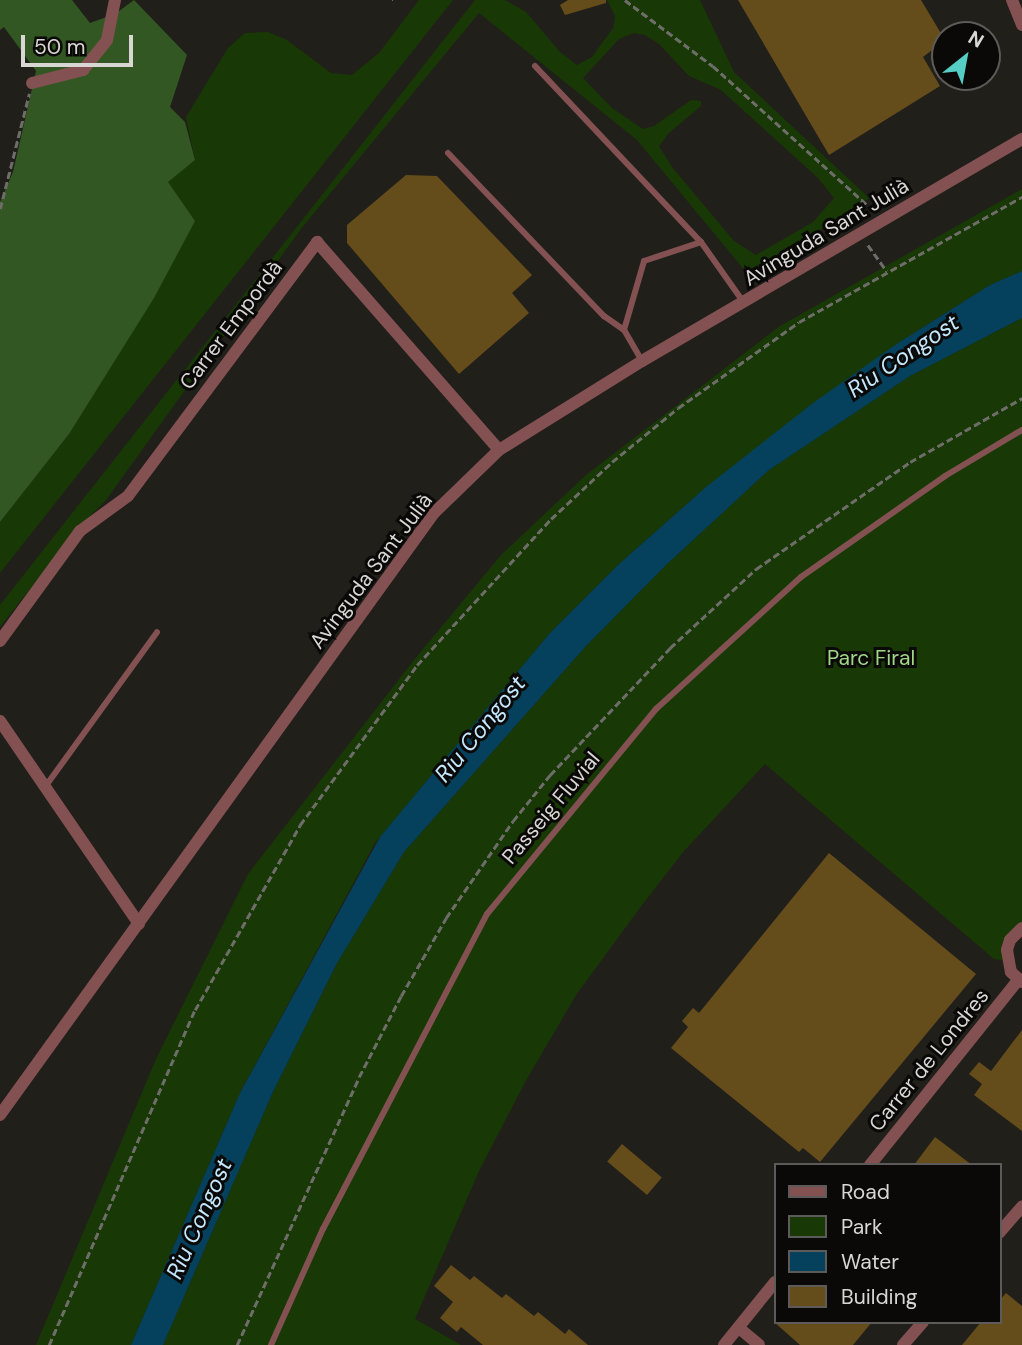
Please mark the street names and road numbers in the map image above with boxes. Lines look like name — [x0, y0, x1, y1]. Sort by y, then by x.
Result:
street label: Avinguda Sant Julià — [739, 173, 913, 291]
street label: Carrer Empordà — [174, 256, 288, 394]
street label: Avinguda Sant Julià — [304, 488, 438, 654]
street label: Passeig Fluvial — [497, 747, 605, 869]
street label: Carrer de Londres — [864, 984, 994, 1136]

